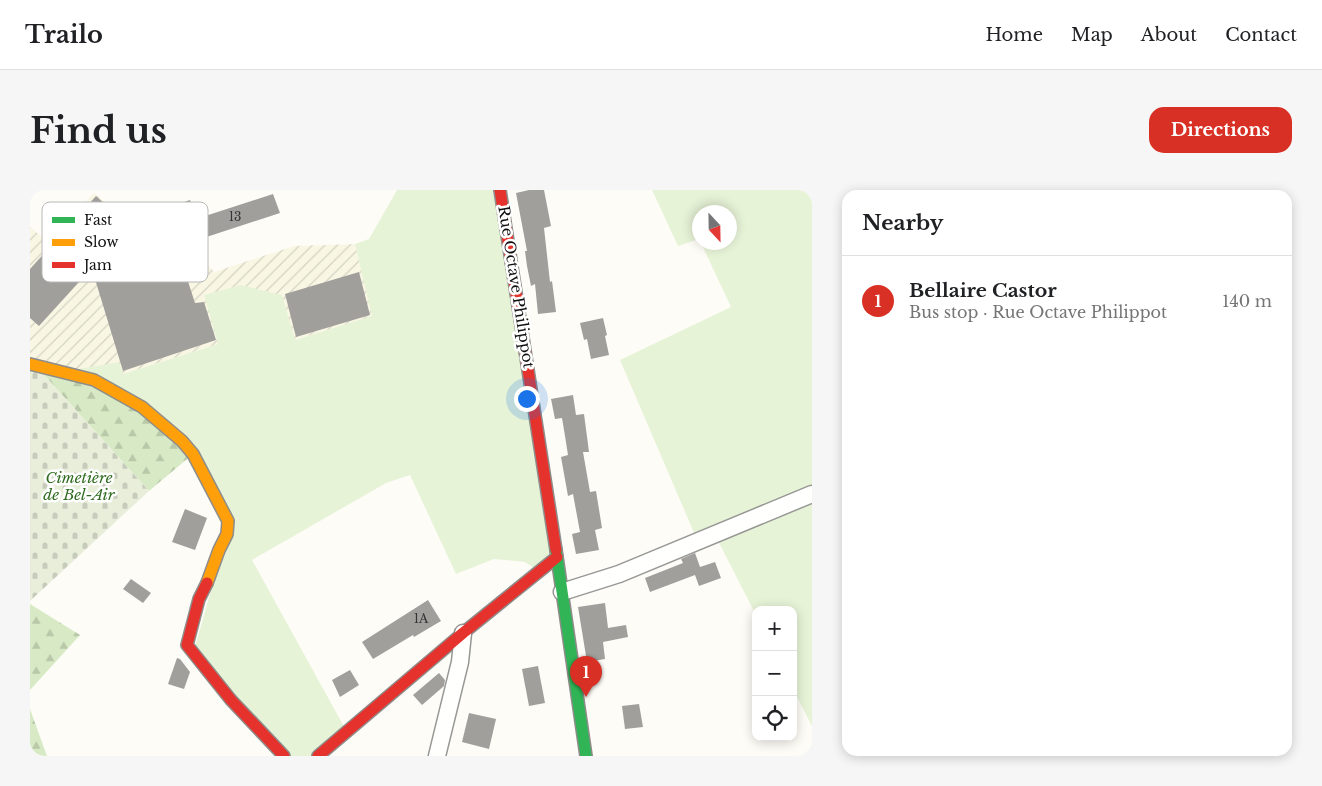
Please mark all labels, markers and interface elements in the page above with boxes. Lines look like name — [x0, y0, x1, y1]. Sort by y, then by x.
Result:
text: Trailo — [25, 20, 103, 49]
text: Home — [985, 24, 1043, 46]
text: Map — [1071, 24, 1113, 46]
text: About — [1141, 24, 1197, 46]
text: Contact — [1225, 24, 1297, 46]
button: Directions — [1149, 107, 1292, 153]
text: Find us — [30, 109, 167, 152]
legend — [42, 202, 208, 282]
street label: Rue Octave Philippot — [494, 204, 539, 370]
north arrow — [692, 205, 737, 250]
house number: 13 — [229, 209, 241, 224]
text: Nearby — [862, 210, 943, 236]
text: Fast — [84, 211, 113, 229]
text: Slow — [84, 233, 118, 251]
text: Jam — [82, 256, 112, 274]
text: Bellaire Castor — [909, 279, 1057, 302]
text: 1 — [875, 291, 881, 311]
text: 140 m — [1222, 291, 1272, 311]
text: Bus stop · Rue Octave Philippot — [909, 302, 1167, 322]
your location — [514, 386, 540, 412]
park label: Cimetière de Bel-Air — [43, 468, 116, 504]
map controls — [752, 606, 797, 741]
button: + — [752, 606, 797, 651]
house number: 1A — [414, 611, 429, 626]
button: − — [752, 651, 797, 696]
pin: 1 — [570, 656, 602, 697]
button: locate — [752, 696, 797, 741]

